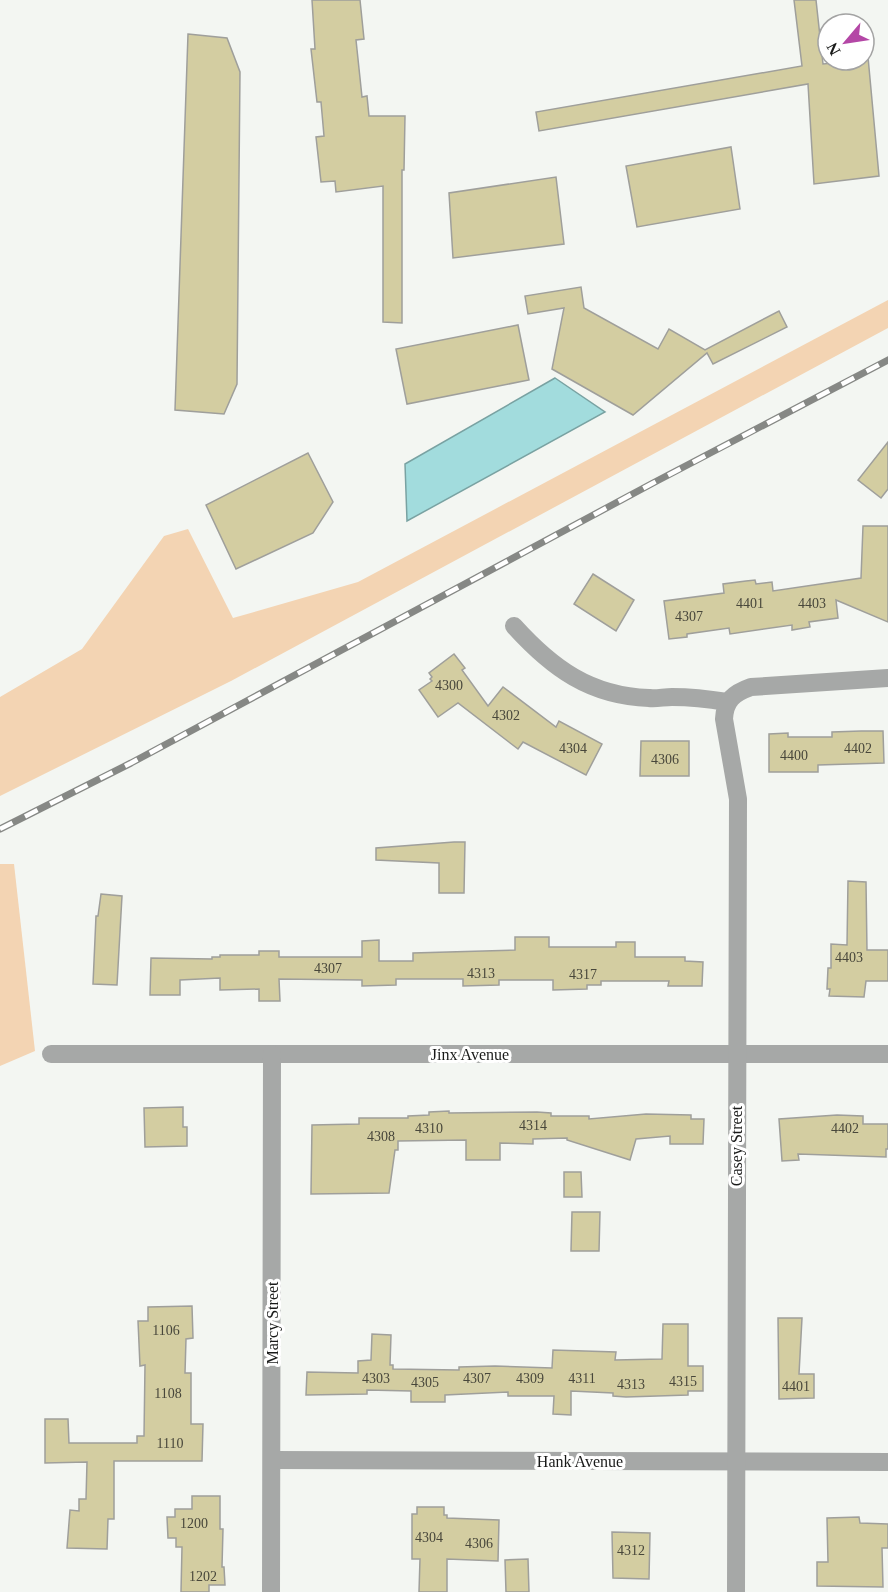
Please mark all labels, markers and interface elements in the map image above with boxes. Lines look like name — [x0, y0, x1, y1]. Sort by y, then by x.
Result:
north arrow — [816, 12, 876, 72]
text: N — [823, 39, 844, 58]
house number: 4401 — [736, 596, 764, 611]
house number: 4403 — [798, 596, 826, 611]
house number: 4307 — [675, 609, 703, 624]
house number: 4300 — [435, 678, 463, 693]
house number: 4302 — [492, 708, 520, 723]
house number: 4304 — [559, 741, 587, 756]
house number: 4402 — [844, 741, 872, 756]
house number: 4400 — [780, 748, 808, 763]
house number: 4306 — [651, 752, 679, 767]
house number: 4403 — [835, 950, 863, 965]
house number: 4307 — [314, 961, 342, 976]
house number: 4313 — [467, 966, 495, 981]
house number: 4317 — [569, 967, 597, 982]
street label: Jinx Avenue — [431, 1046, 509, 1063]
street label: Casey Street — [728, 1105, 746, 1186]
house number: 4314 — [519, 1118, 547, 1133]
house number: 4310 — [415, 1121, 443, 1136]
house number: 4402 — [831, 1121, 859, 1136]
house number: 4308 — [367, 1129, 395, 1144]
street label: Marcy Street — [264, 1281, 282, 1365]
house number: 1106 — [152, 1323, 180, 1338]
house number: 4303 — [362, 1371, 390, 1386]
house number: 4307 — [463, 1371, 491, 1386]
house number: 4309 — [516, 1371, 544, 1386]
house number: 4311 — [568, 1371, 596, 1386]
house number: 4315 — [669, 1374, 697, 1389]
house number: 4305 — [411, 1375, 439, 1390]
house number: 4313 — [617, 1377, 645, 1392]
house number: 4401 — [782, 1379, 810, 1394]
house number: 1108 — [154, 1386, 182, 1401]
house number: 1110 — [157, 1436, 183, 1451]
street label: Hank Avenue — [537, 1453, 623, 1470]
house number: 1200 — [180, 1516, 208, 1531]
house number: 4304 — [415, 1530, 443, 1545]
house number: 4306 — [465, 1536, 493, 1551]
house number: 4312 — [617, 1543, 645, 1558]
house number: 1202 — [189, 1569, 217, 1584]

